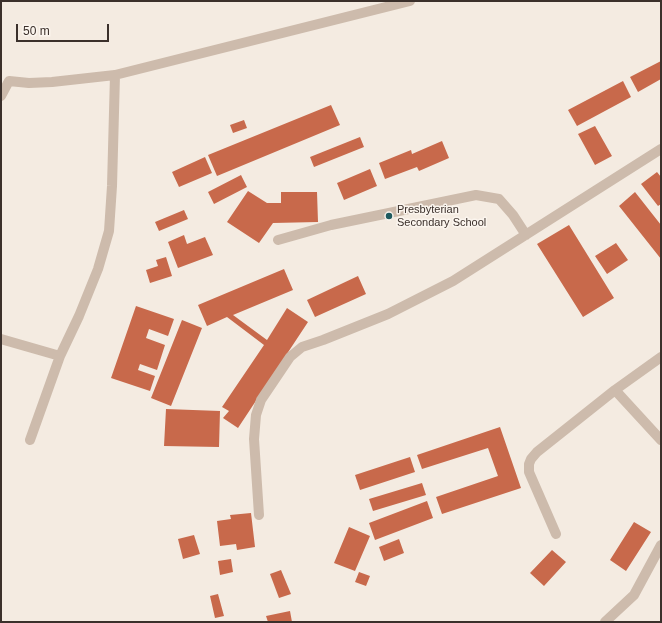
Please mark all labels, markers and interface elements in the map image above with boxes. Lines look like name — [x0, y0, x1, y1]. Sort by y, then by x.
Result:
scale bar — [18, 16, 111, 42]
text: 50 m — [23, 24, 50, 38]
place label: Presbyterian Secondary School — [397, 203, 486, 229]
marker: Presbyterian Secondary School — [384, 211, 394, 221]

